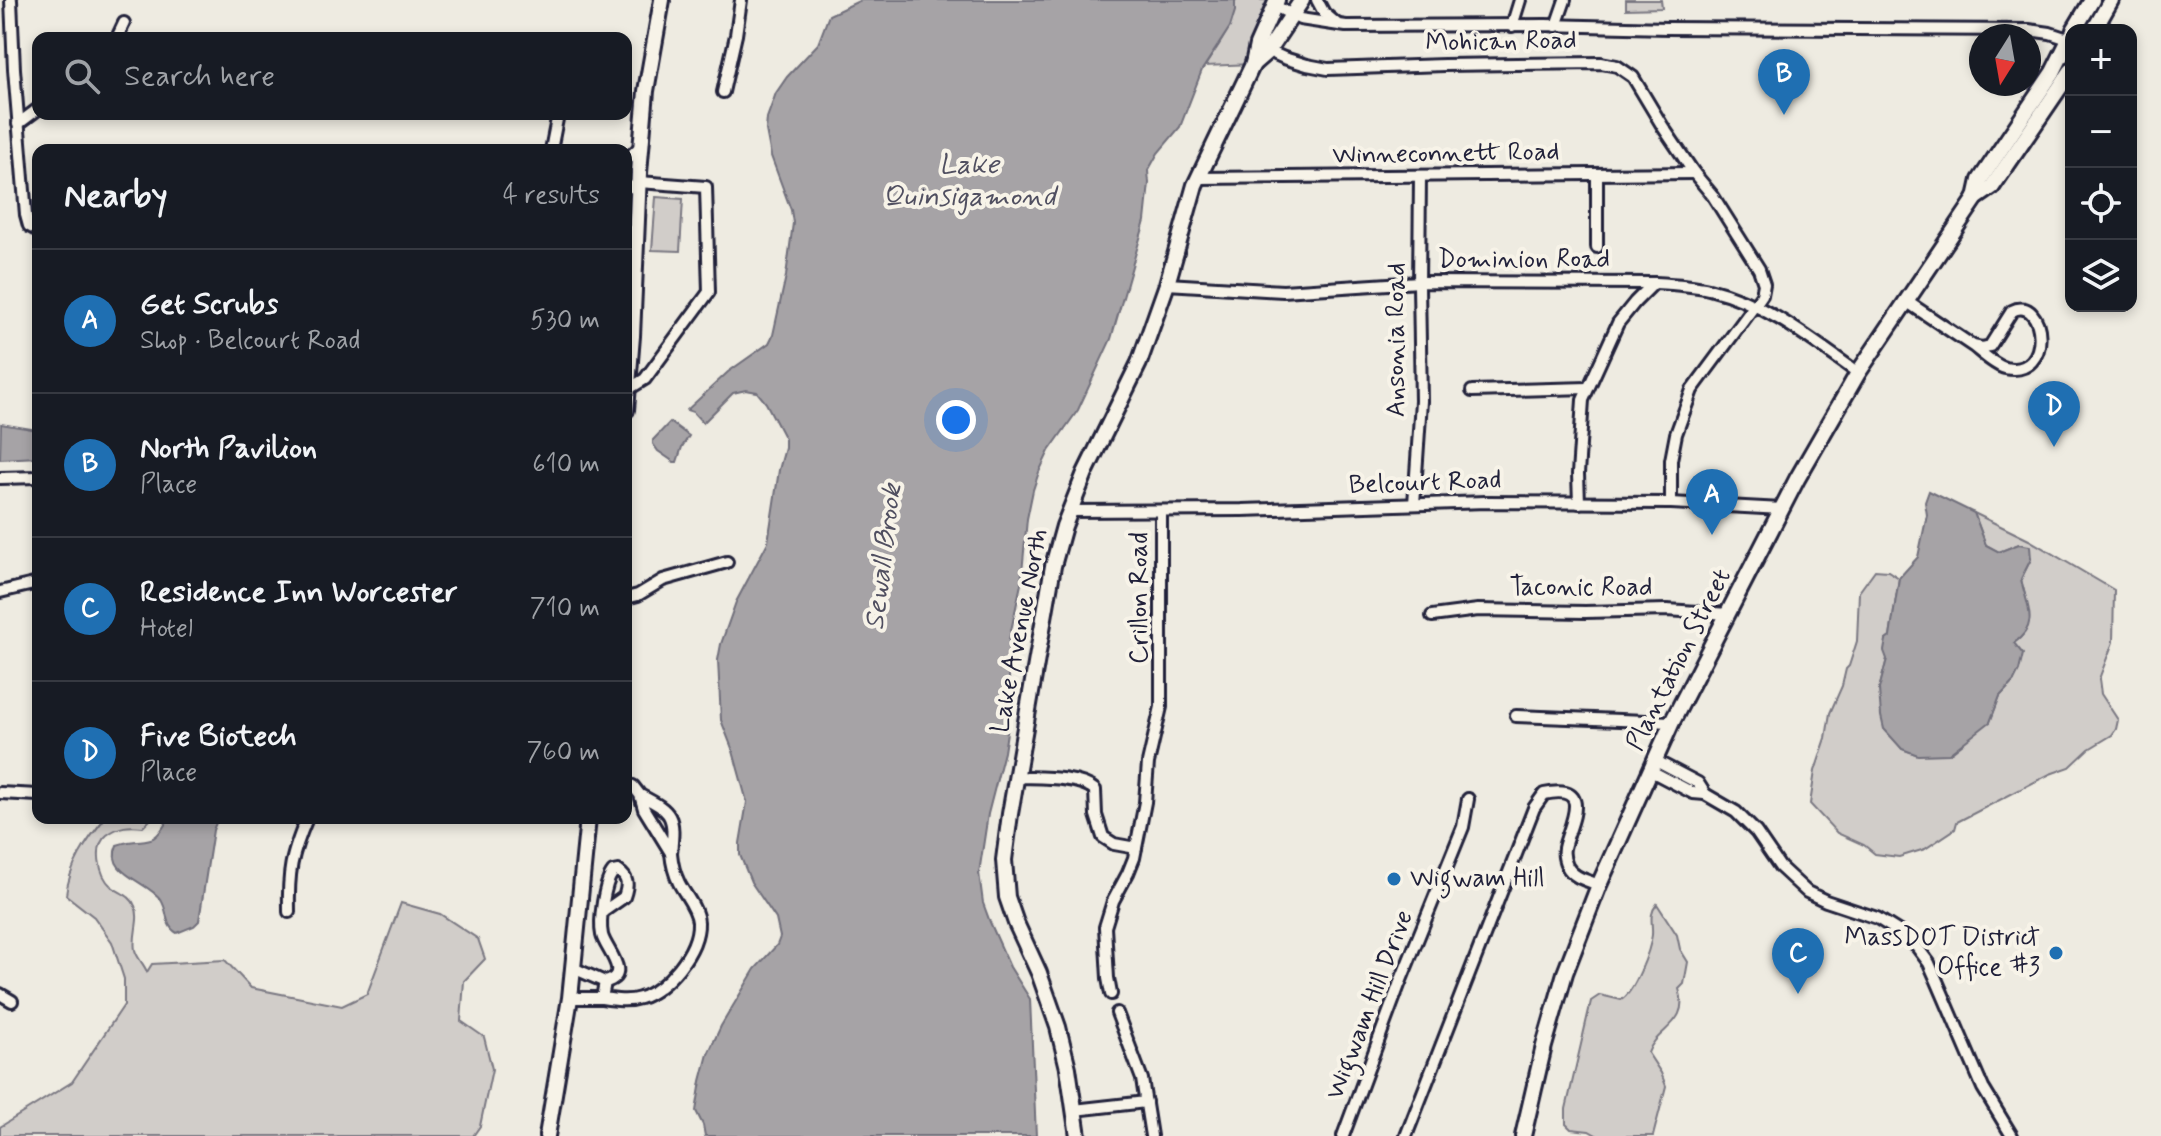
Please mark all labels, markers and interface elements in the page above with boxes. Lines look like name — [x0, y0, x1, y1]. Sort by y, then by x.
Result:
street label: Mohican Road — [1425, 24, 1577, 60]
north arrow — [1969, 24, 2041, 96]
map controls — [2065, 24, 2137, 312]
button: + — [2065, 24, 2137, 96]
search box — [32, 32, 632, 120]
pin: B — [1758, 49, 1810, 115]
icon: search — [60, 54, 104, 98]
text: Search here — [124, 57, 275, 96]
button: − — [2065, 96, 2137, 168]
street label: Winneconnett Road — [1332, 135, 1560, 173]
water label: Lake Quinsigamond — [882, 147, 1059, 216]
button: locate — [2065, 168, 2137, 240]
text: Nearby — [64, 174, 168, 219]
text: 4 results — [503, 179, 600, 213]
button: layers — [2065, 240, 2137, 312]
street label: Dominion Road — [1438, 243, 1610, 277]
street label: Ansonia Road — [1380, 263, 1414, 417]
text: Get Scrubs — [140, 285, 278, 324]
text: A — [81, 304, 99, 338]
text: 530 m — [530, 304, 600, 338]
text: Shop · Belcourt Road — [140, 324, 361, 358]
pin: D — [2028, 381, 2080, 447]
your location — [936, 400, 976, 440]
text: North Pavilion — [140, 429, 317, 468]
text: B — [82, 448, 98, 482]
text: 610 m — [532, 448, 600, 482]
street label: Belcourt Road — [1348, 463, 1502, 503]
text: Place — [140, 468, 197, 502]
pin: A — [1686, 469, 1738, 535]
water label: Sewall Brook — [857, 480, 912, 632]
street label: Lake Avenue North — [984, 526, 1056, 736]
street label: Crillon Road — [1123, 532, 1157, 664]
street label: Plantation Street — [1618, 563, 1740, 757]
street label: Taconic Road — [1509, 571, 1653, 605]
text: Residence Inn Worcester — [140, 573, 458, 612]
text: C — [81, 592, 99, 626]
text: 710 m — [530, 592, 600, 626]
text: Hotel — [140, 612, 193, 646]
text: Five Biotech — [140, 717, 297, 756]
text: D — [81, 736, 99, 770]
text: 760 m — [526, 736, 600, 770]
text: Place — [140, 756, 197, 790]
place label: Wigwam Hill — [1410, 862, 1545, 899]
marker: Wigwam Hill — [1385, 870, 1403, 888]
street label: Wigwam Hill Drive — [1318, 905, 1425, 1106]
place label: MassDOT District Office #3 — [1845, 921, 2040, 985]
pin: C — [1772, 928, 1824, 994]
marker: MassDOT District Office #3 — [2047, 944, 2065, 962]

